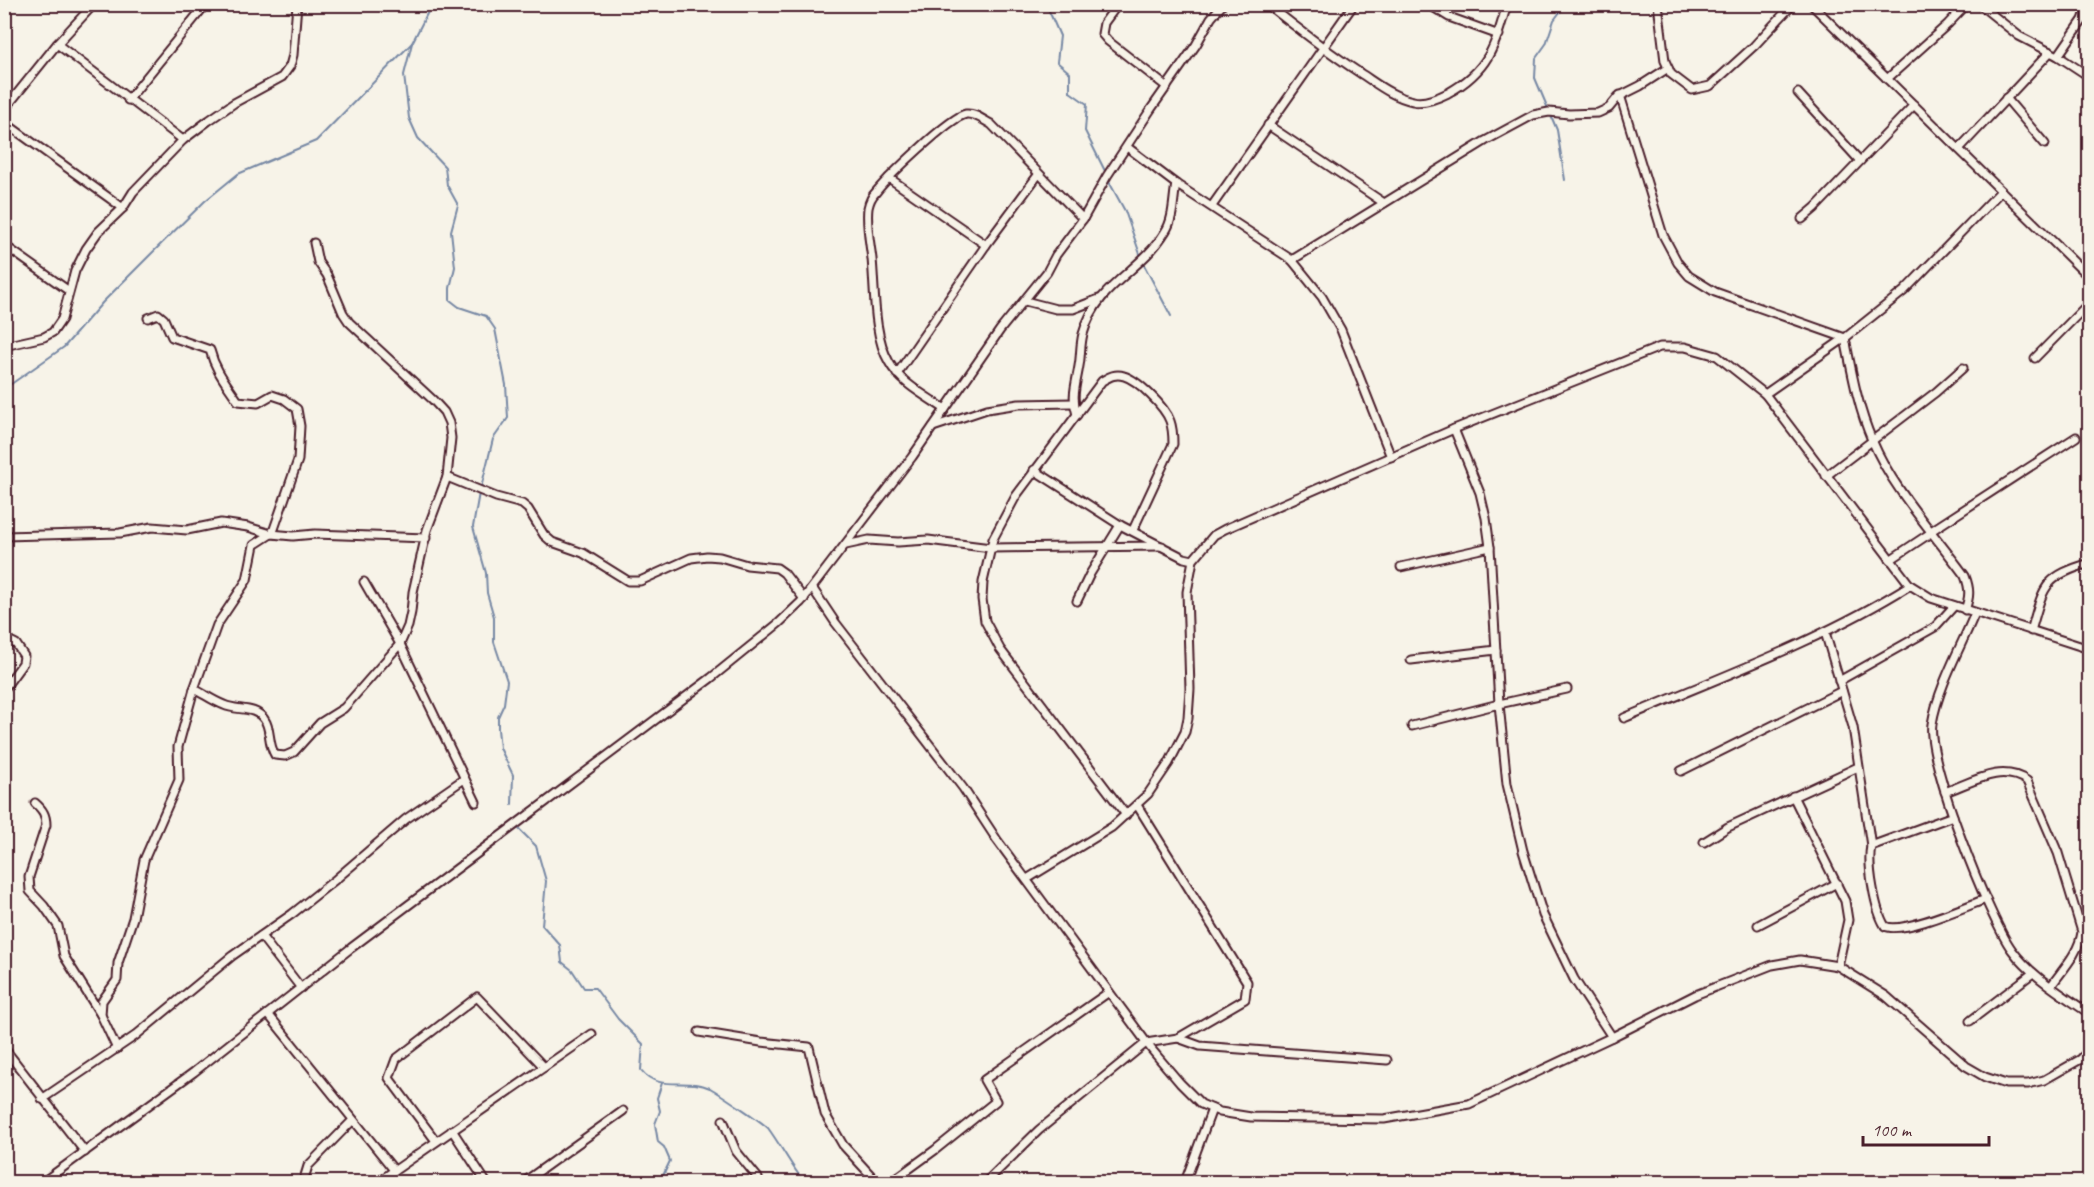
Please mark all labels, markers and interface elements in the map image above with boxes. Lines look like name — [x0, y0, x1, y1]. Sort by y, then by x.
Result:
scale bar — [1863, 1109, 1989, 1147]
text: 100 m — [1872, 1119, 1913, 1141]

